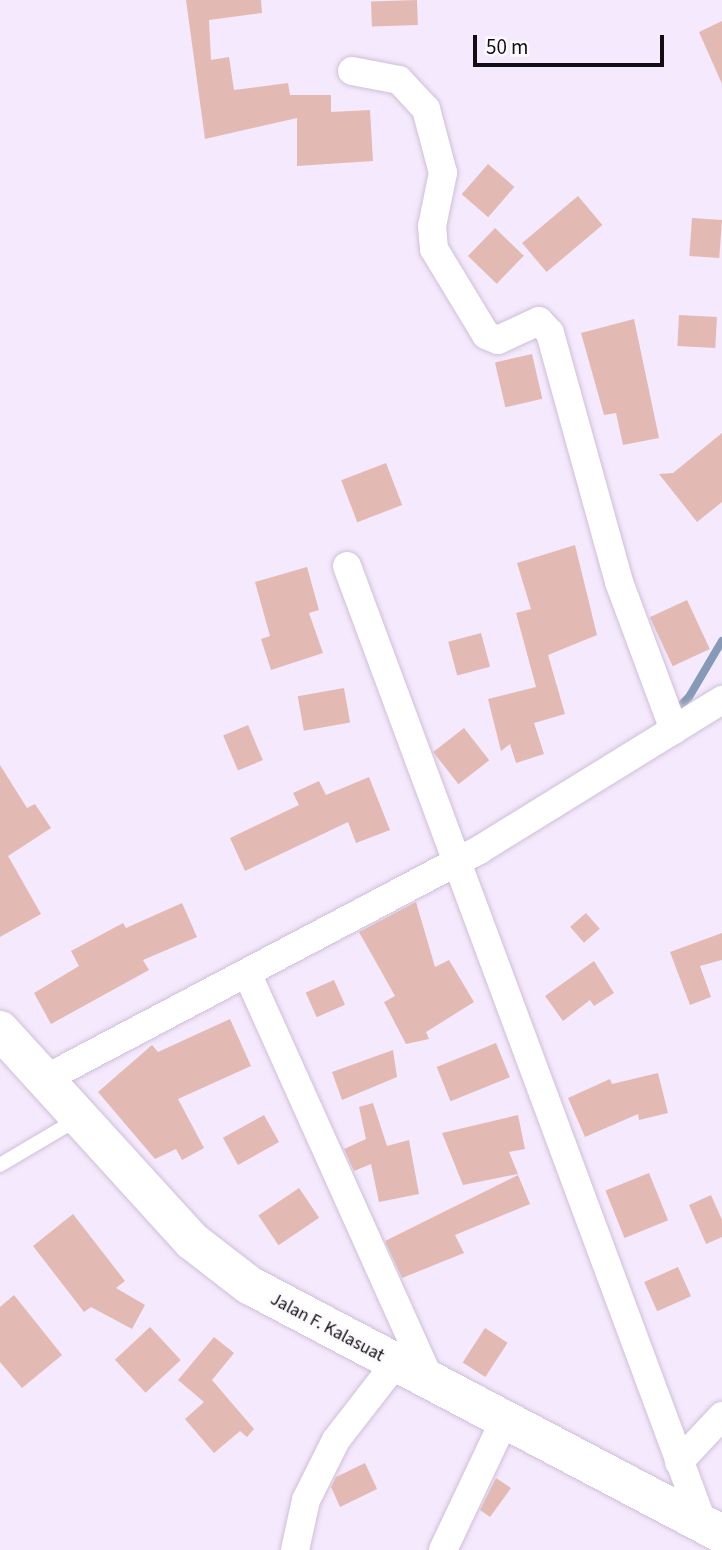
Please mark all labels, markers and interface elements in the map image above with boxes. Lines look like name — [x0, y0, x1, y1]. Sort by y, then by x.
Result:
scale bar — [477, 21, 668, 65]
text: 50 m — [486, 32, 528, 62]
street label: Jalan F. Kalasuat — [266, 1289, 388, 1367]

